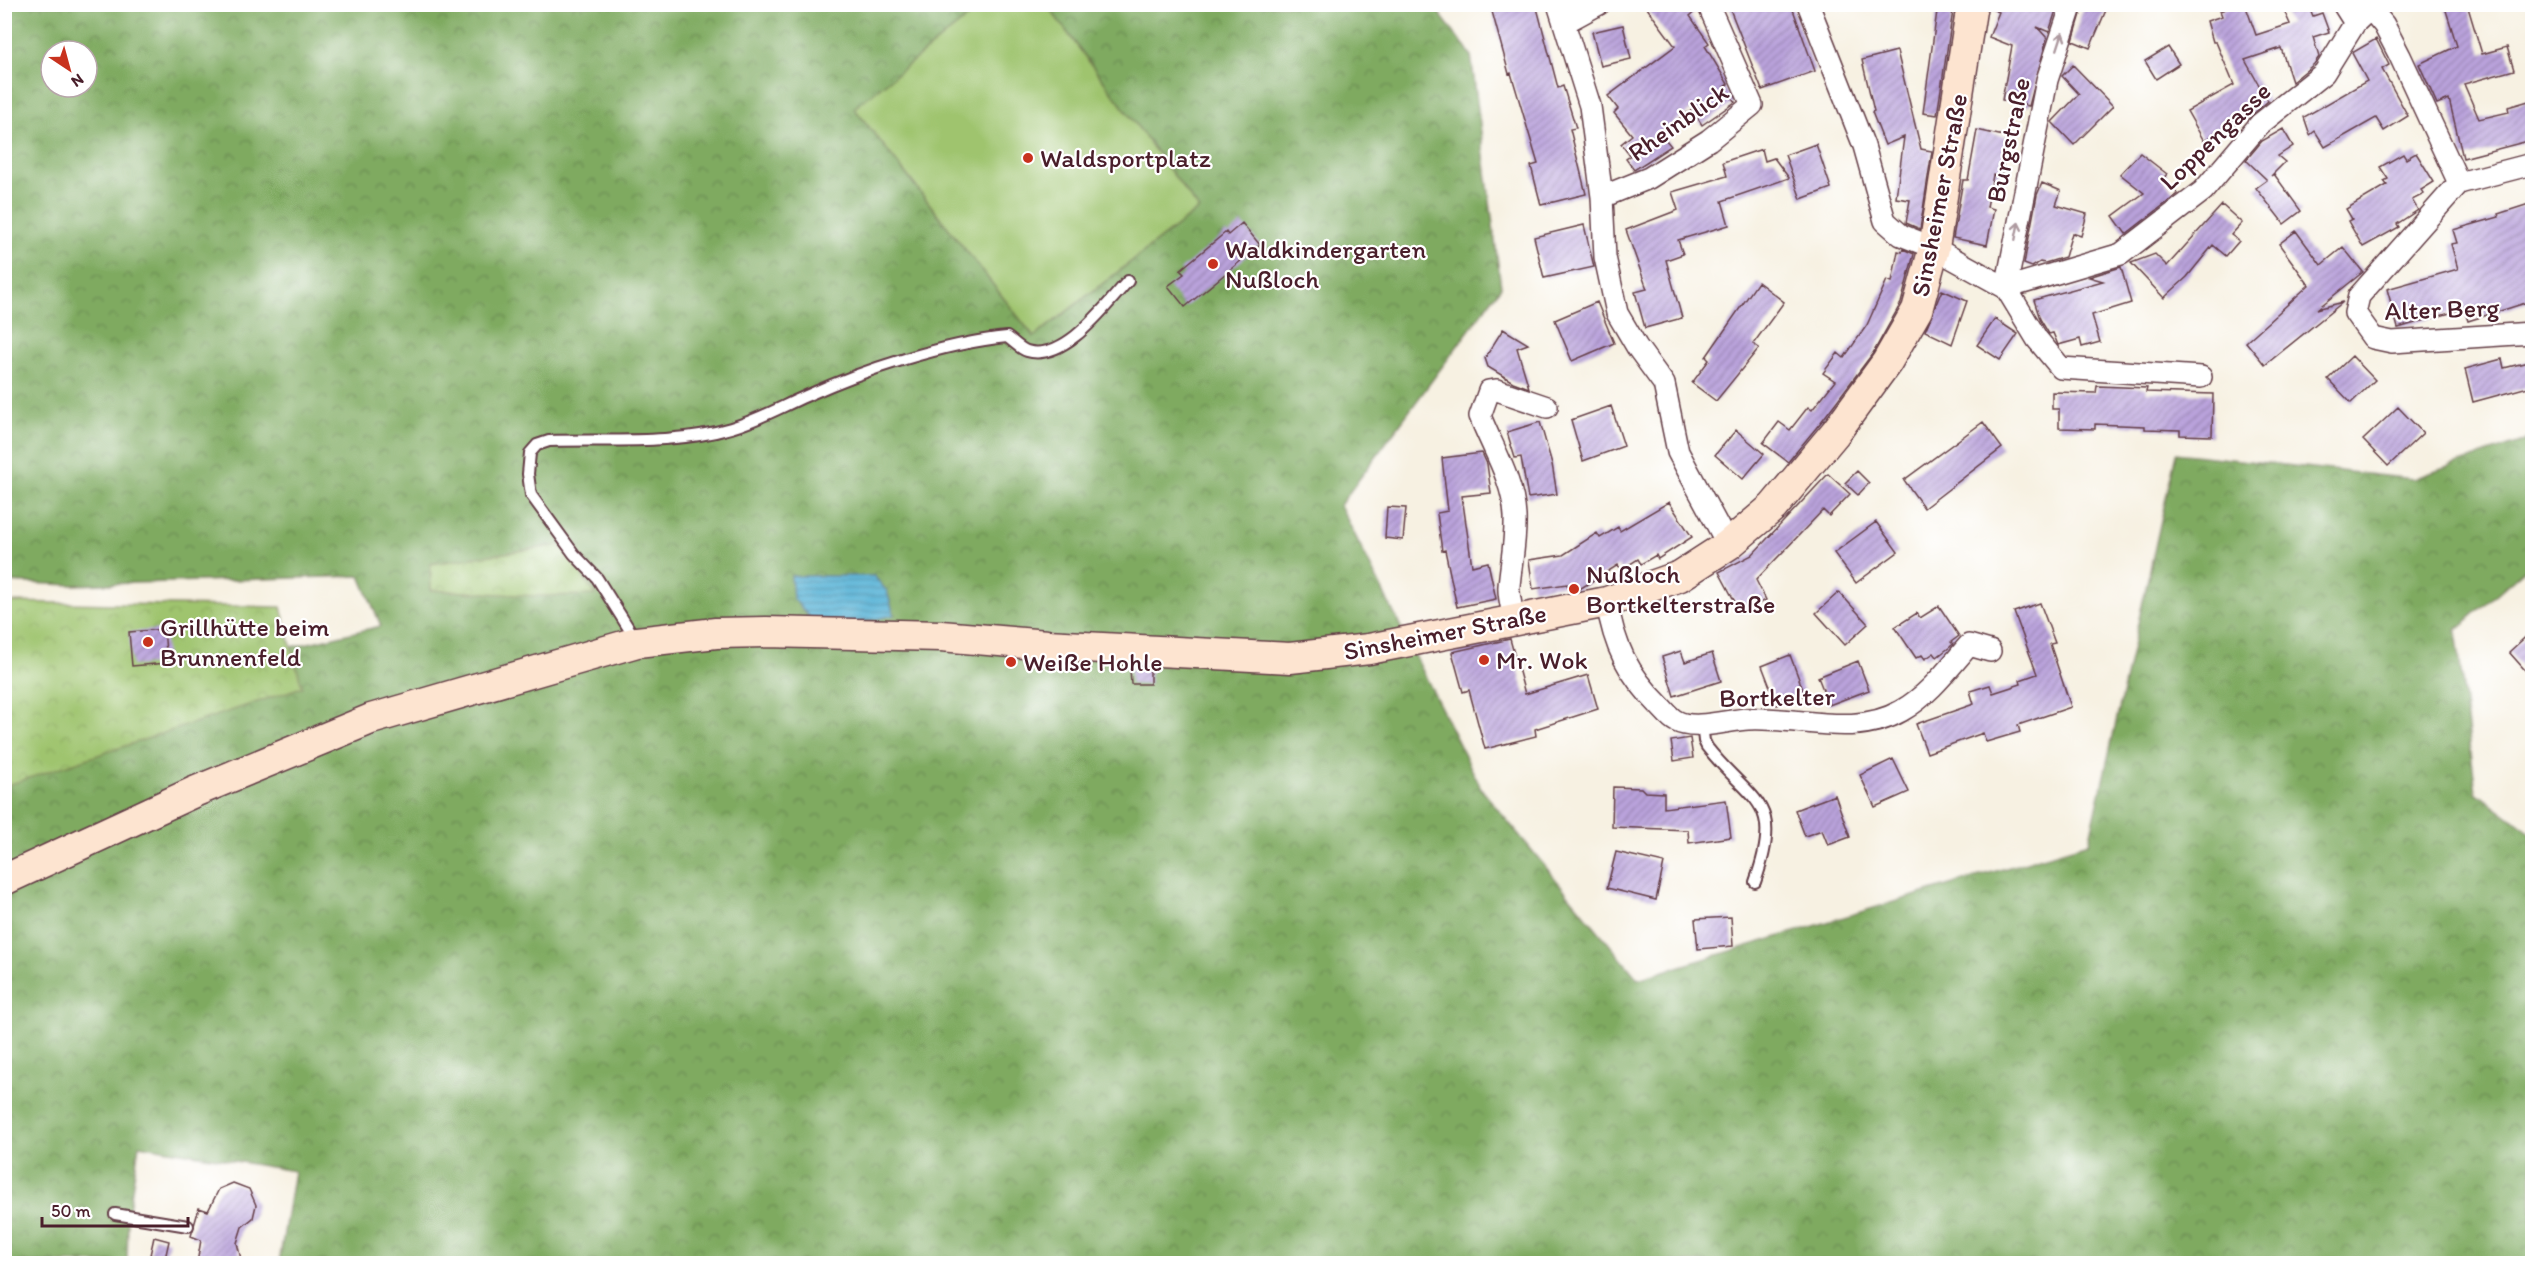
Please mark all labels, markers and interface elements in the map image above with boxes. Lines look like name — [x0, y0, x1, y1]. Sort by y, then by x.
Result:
one-way arrow — [2055, 32, 2066, 51]
north arrow — [39, 39, 99, 99]
text: N — [68, 70, 87, 92]
street label: Burgstraße — [1979, 74, 2037, 206]
street label: Rheinblick — [1622, 75, 1735, 168]
street label: Loppengasse — [2153, 75, 2277, 197]
street label: Sinsheimer Straße — [1904, 91, 1974, 299]
place label: Waldsportplatz — [1040, 142, 1211, 174]
marker: Waldsportplatz — [1021, 151, 1035, 165]
one-way arrow — [2012, 222, 2023, 241]
place label: Waldkindergarten Nußloch — [1225, 233, 1426, 295]
marker: Waldkindergarten Nußloch — [1206, 257, 1220, 271]
street label: Alter Berg — [2384, 291, 2501, 327]
place label: Nußloch Bortkelterstraße — [1586, 558, 1775, 620]
marker: Nußloch Bortkelterstraße — [1567, 582, 1581, 596]
street label: Sinsheimer Straße — [1341, 597, 1549, 667]
place label: Grillhütte beim Brunnenfeld — [160, 611, 329, 673]
marker: Grillhütte beim Brunnenfeld — [141, 635, 155, 649]
place label: Mr. Wok — [1496, 644, 1588, 676]
place label: Weiße Hohle — [1023, 646, 1163, 678]
marker: Mr. Wok — [1477, 653, 1491, 667]
marker: Weiße Hohle — [1004, 655, 1018, 669]
street label: Bortkelter — [1719, 680, 1836, 714]
scale bar — [42, 1190, 188, 1228]
text: 50 m — [51, 1200, 91, 1222]

